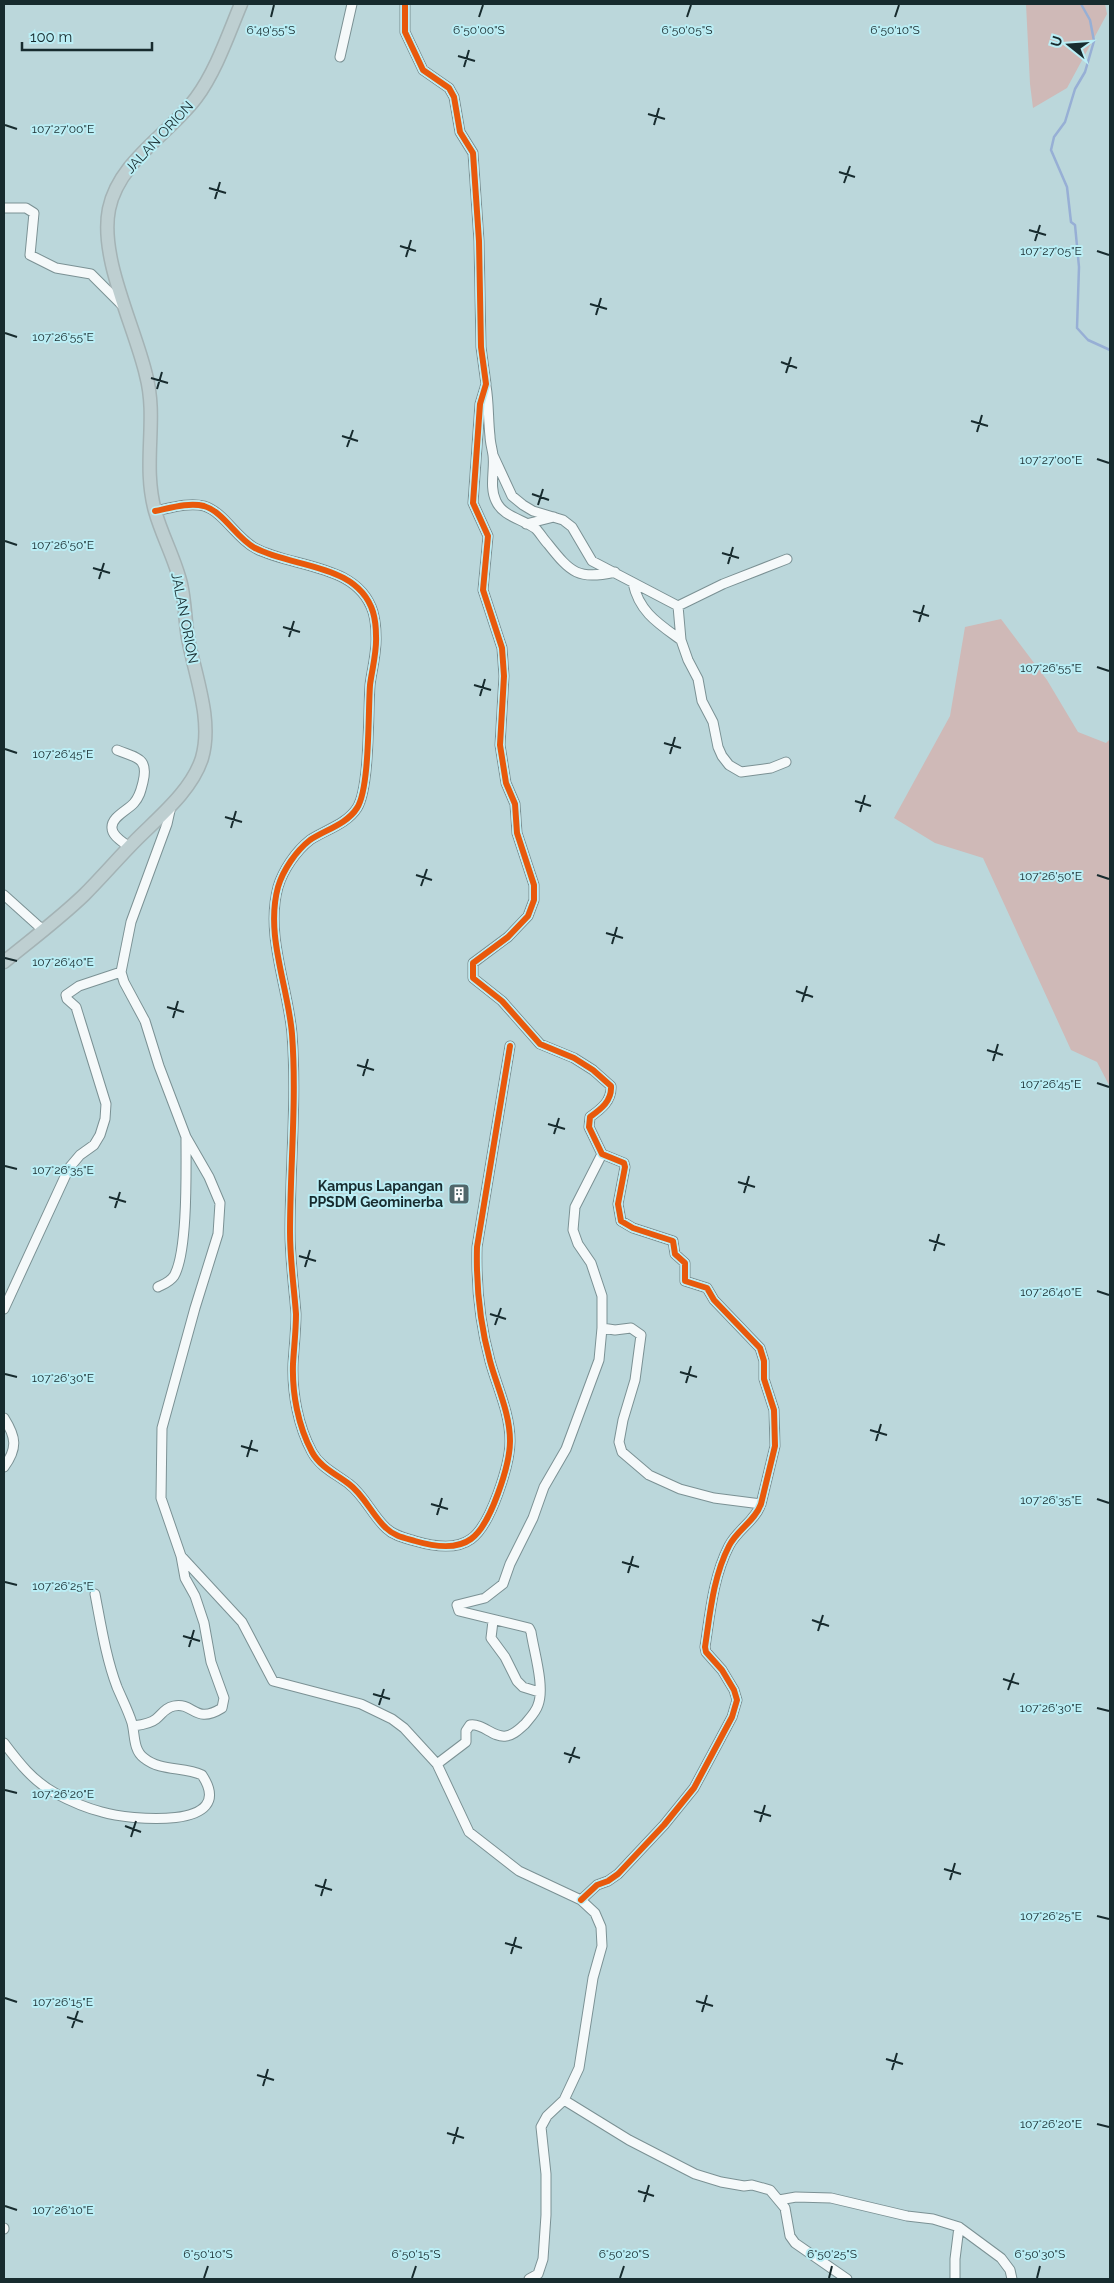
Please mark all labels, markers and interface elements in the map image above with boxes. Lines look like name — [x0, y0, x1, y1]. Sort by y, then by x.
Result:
scale bar — [22, 20, 152, 52]
north arrow — [1044, 20, 1094, 70]
text: 6°49'55"S — [247, 23, 295, 37]
text: 6°50'00"S — [453, 23, 505, 37]
text: 6°50'05"S — [661, 23, 713, 37]
text: 6°50'10"S — [870, 23, 920, 37]
text: 100 m — [30, 28, 72, 46]
text: U — [1047, 34, 1066, 49]
street label: JALAN ORION — [122, 98, 196, 176]
text: 107°27'00"E — [32, 122, 94, 136]
text: 107°27'05"E — [1020, 244, 1082, 258]
text: 107°26'55"E — [32, 330, 94, 344]
text: 107°27'00"E — [1020, 453, 1082, 467]
text: 107°26'50"E — [32, 538, 94, 552]
street label: JALAN ORION — [168, 571, 202, 665]
text: 107°26'55"E — [1020, 661, 1082, 675]
text: 107°26'45"E — [33, 747, 93, 761]
text: 107°26'50"E — [1020, 869, 1082, 883]
text: 107°26'40"E — [32, 955, 94, 969]
text: 107°26'45"E — [1021, 1077, 1081, 1091]
text: 107°26'35"E — [32, 1163, 94, 1177]
place label: Kampus Lapangan PPSDM Geominerba — [309, 1178, 443, 1210]
building icon: Kampus Lapangan PPSDM Geominerba — [447, 1182, 471, 1206]
text: 107°26'40"E — [1020, 1285, 1082, 1299]
text: 107°26'30"E — [32, 1371, 94, 1385]
text: 107°26'35"E — [1020, 1493, 1082, 1507]
text: 107°26'25"E — [32, 1579, 94, 1593]
text: 107°26'30"E — [1020, 1701, 1082, 1715]
text: 107°26'20"E — [32, 1787, 94, 1801]
text: 107°26'25"E — [1020, 1909, 1082, 1923]
text: 107°26'15"E — [33, 1995, 93, 2009]
text: 107°26'20"E — [1020, 2117, 1082, 2131]
text: 107°26'10"E — [32, 2203, 94, 2217]
text: 6°50'10"S — [183, 2247, 233, 2261]
text: 6°50'15"S — [392, 2247, 440, 2261]
text: 6°50'20"S — [599, 2247, 649, 2261]
text: 6°50'25"S — [807, 2247, 857, 2261]
text: 6°50'30"S — [1015, 2247, 1065, 2261]

